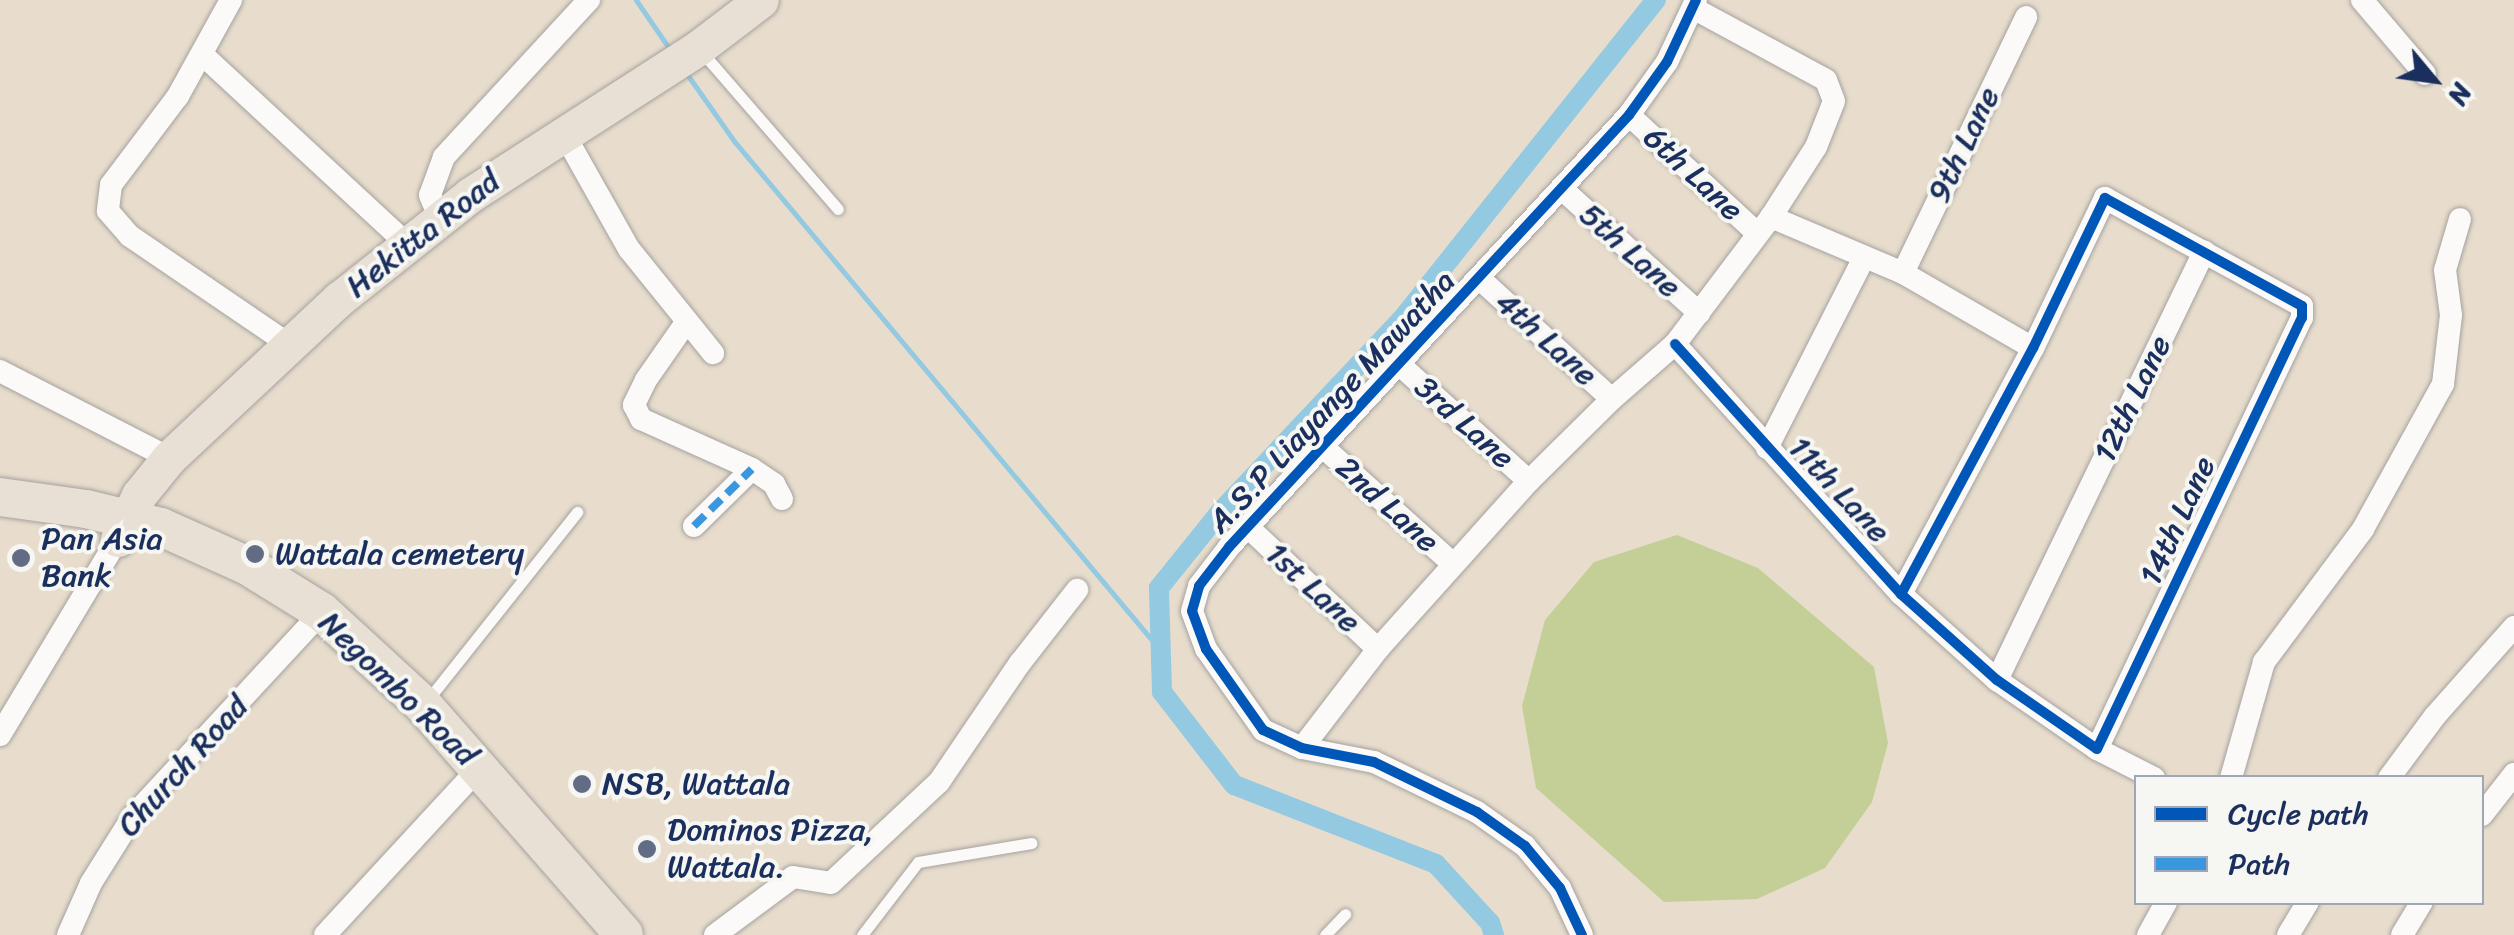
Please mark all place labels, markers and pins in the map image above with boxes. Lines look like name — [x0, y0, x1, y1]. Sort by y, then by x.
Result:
place label: Pan Asia Bank — [41, 521, 163, 596]
place label: Wattala cemetery — [275, 535, 523, 573]
marker: Wattala cemetery — [244, 543, 266, 565]
marker: Pan Asia Bank — [10, 547, 32, 569]
place label: NSB, Wattala — [602, 765, 790, 803]
marker: NSB, Wattala — [571, 773, 593, 795]
place label: Dominos Pizza, Wattala. — [667, 812, 874, 887]
marker: Dominos Pizza, Wattala. — [636, 838, 658, 860]

